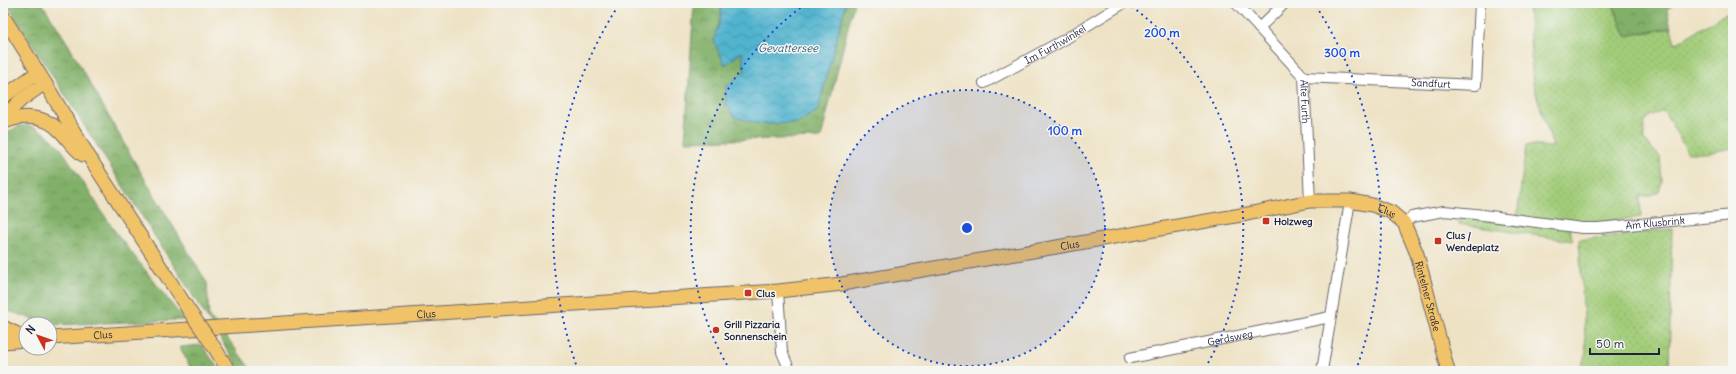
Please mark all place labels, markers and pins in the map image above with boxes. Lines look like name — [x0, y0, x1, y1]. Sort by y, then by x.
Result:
place label: Holzweg — [1274, 215, 1313, 228]
marker: Holzweg — [1261, 216, 1271, 226]
centre of rings — [960, 221, 974, 235]
place label: Clus / Wendeplatz — [1446, 229, 1499, 254]
marker: Clus / Wendeplatz — [1433, 236, 1443, 246]
place label: Clus — [756, 287, 776, 300]
marker: Clus — [743, 288, 753, 298]
place label: Grill Pizzaria Sonnenschein — [724, 318, 787, 343]
marker: Grill Pizzaria Sonnenschein — [711, 325, 721, 335]

